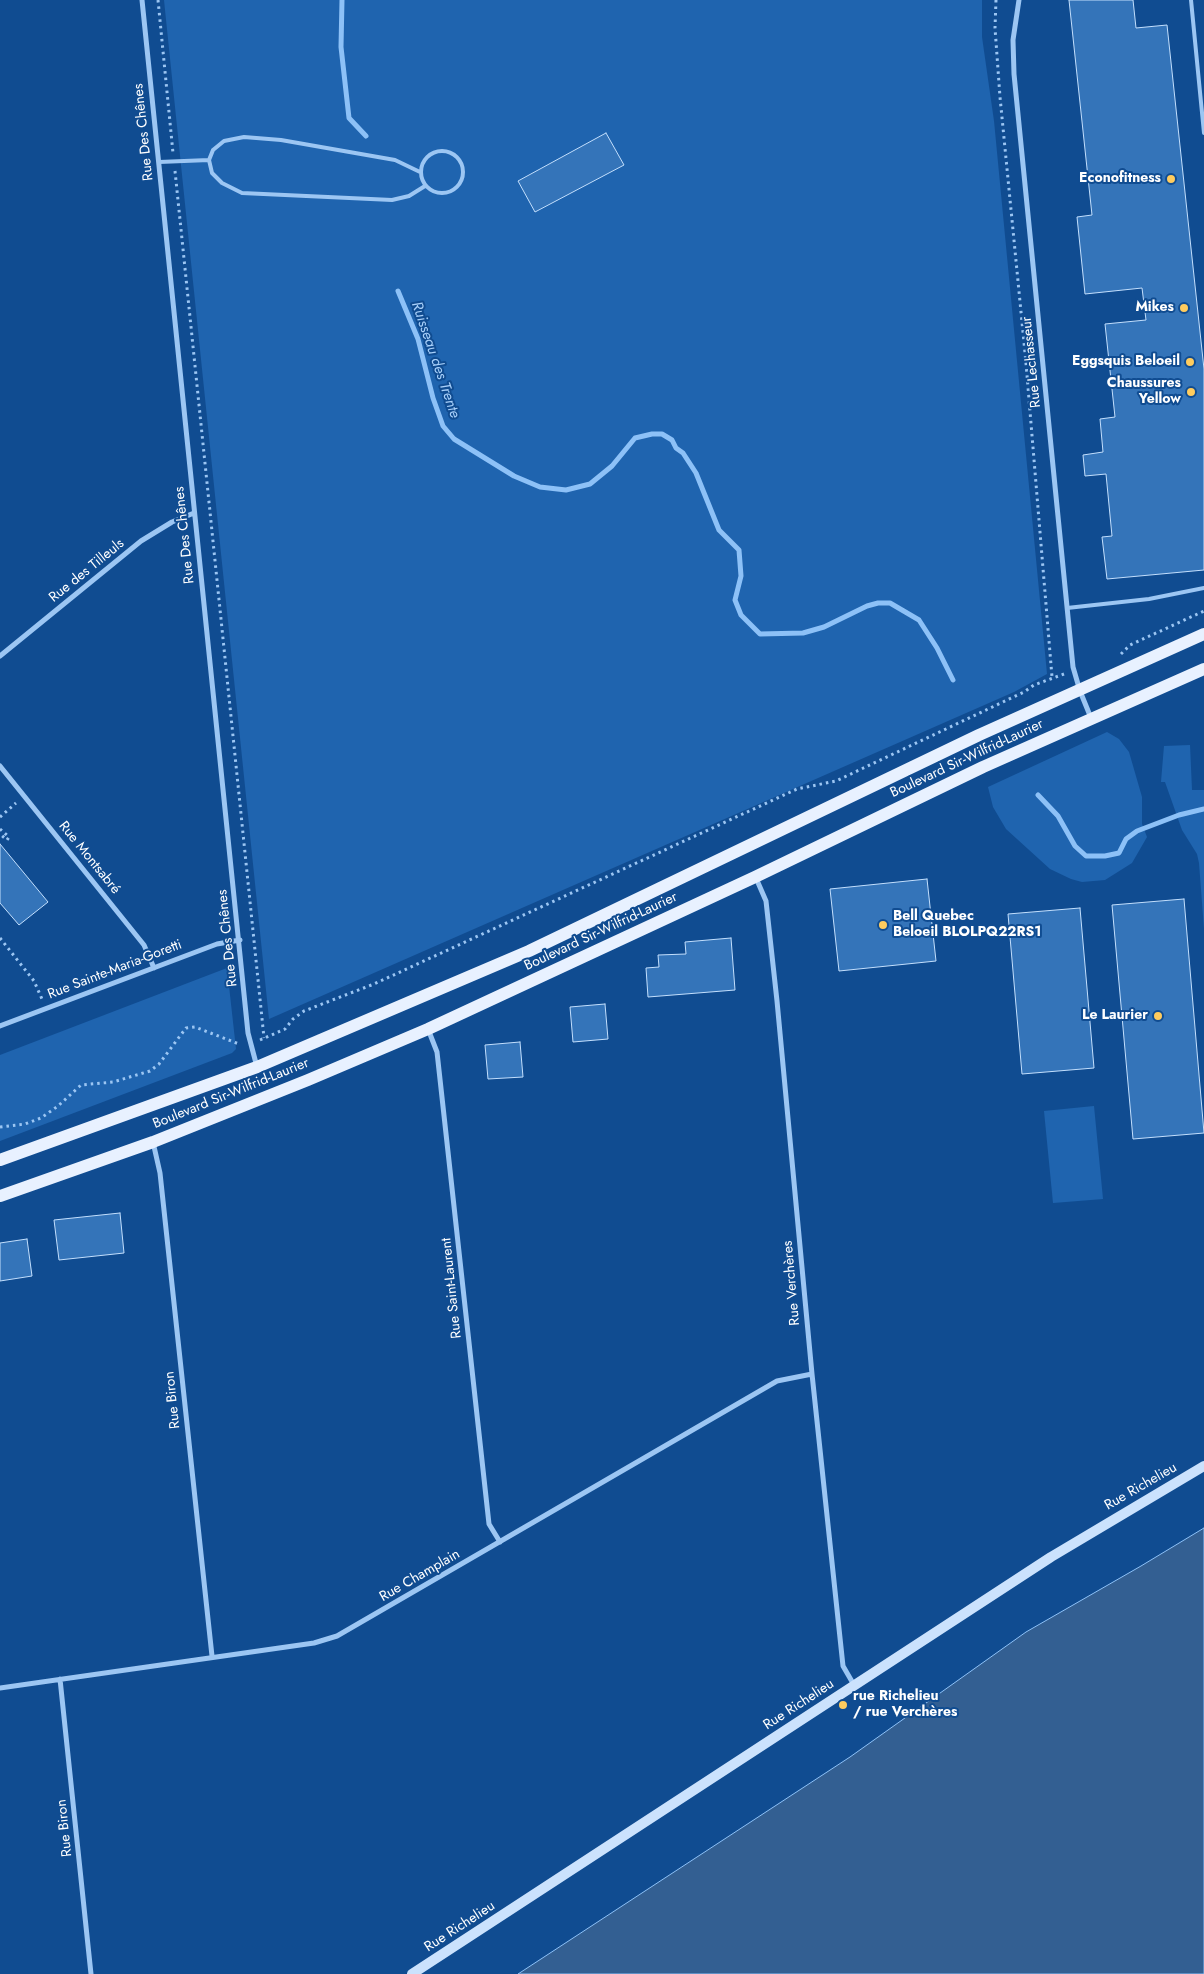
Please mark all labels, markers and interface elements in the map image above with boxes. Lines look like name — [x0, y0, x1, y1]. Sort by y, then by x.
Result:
street label: Rue Des Chênes — [131, 83, 157, 181]
place label: Econofitness — [1079, 171, 1161, 187]
marker: Econofitness — [1165, 173, 1177, 185]
water label: Ruisseau des Trente — [407, 299, 463, 421]
place label: Mikes — [1135, 300, 1174, 316]
marker: Mikes — [1178, 302, 1190, 314]
street label: Rue Lechasseur — [1019, 316, 1045, 408]
place label: Eggsquis Beloeil — [1072, 354, 1180, 370]
marker: Eggsquis Beloeil — [1184, 356, 1196, 368]
place label: Chaussures Yellow — [1107, 376, 1181, 408]
marker: Chaussures Yellow — [1185, 386, 1197, 398]
street label: Rue Des Chênes — [172, 486, 198, 584]
street label: Rue des Tilleuls — [46, 536, 128, 606]
street label: Boulevard Sir-Wilfrid-Laurier — [888, 716, 1046, 802]
street label: Rue Montsabré — [55, 818, 123, 898]
street label: Rue Des Chênes — [215, 889, 241, 987]
street label: Boulevard Sir-Wilfrid-Laurier — [522, 889, 680, 975]
place label: Bell Quebec Beloeil BLOLPQ22RS1 — [893, 909, 1041, 942]
marker: Bell Quebec Beloeil BLOLPQ22RS1 — [877, 919, 889, 931]
street label: Rue Sainte-Maria-Goretti — [46, 937, 184, 1003]
place label: Le Laurier — [1082, 1008, 1148, 1024]
marker: Le Laurier — [1152, 1010, 1164, 1022]
street label: Boulevard Sir-Wilfrid-Laurier — [150, 1055, 312, 1133]
street label: Rue Saint-Laurent — [438, 1237, 466, 1339]
street label: Rue Verchères — [780, 1240, 804, 1326]
street label: Rue Biron — [162, 1370, 184, 1430]
street label: Rue Richelieu — [1102, 1460, 1180, 1514]
street label: Rue Champlain — [377, 1546, 463, 1606]
street label: Rue Richelieu — [761, 1676, 837, 1734]
place label: rue Richelieu / rue Verchères — [853, 1689, 957, 1721]
marker: rue Richelieu / rue Verchères — [837, 1699, 849, 1711]
street label: Rue Biron — [54, 1798, 76, 1858]
street label: Rue Richelieu — [422, 1898, 498, 1956]

